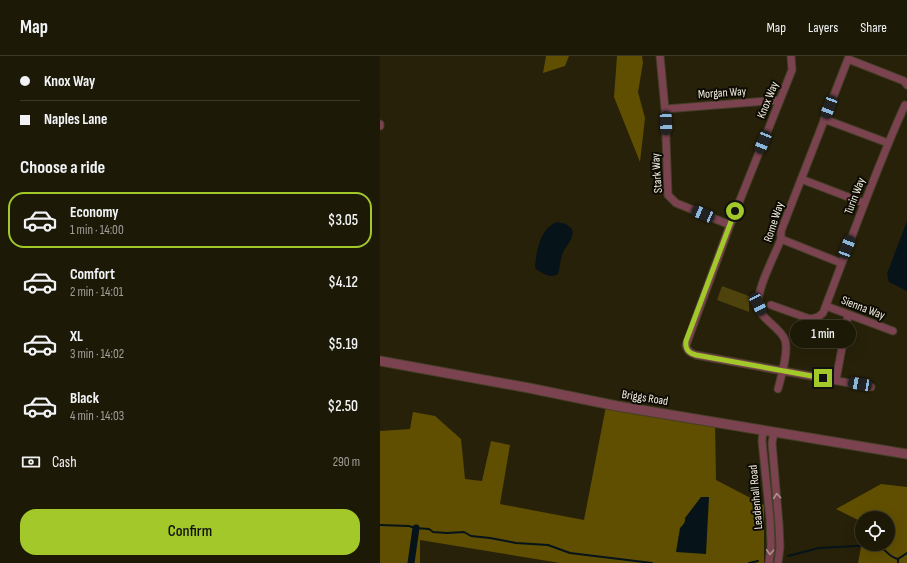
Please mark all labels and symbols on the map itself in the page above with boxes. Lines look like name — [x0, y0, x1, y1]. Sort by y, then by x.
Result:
street label: Knox Way — [754, 79, 782, 121]
street label: Morgan Way — [697, 84, 747, 102]
car — [819, 94, 839, 120]
car — [660, 111, 672, 135]
car — [753, 129, 773, 155]
street label: Stark Way — [648, 152, 666, 193]
street label: Turin Way — [841, 175, 869, 217]
street label: Rome Way — [760, 200, 788, 244]
route start — [726, 202, 744, 220]
car — [690, 204, 716, 224]
car — [837, 234, 857, 260]
car — [747, 291, 769, 317]
street label: Sienna Way — [839, 293, 887, 323]
callout: 1 min — [790, 320, 856, 348]
route end — [814, 369, 832, 387]
car — [847, 376, 873, 392]
street label: Briggs Road — [621, 387, 669, 409]
street label: Leadenhall Road — [746, 464, 766, 530]
one-way arrow — [772, 493, 781, 499]
one-way arrow — [766, 549, 775, 555]

